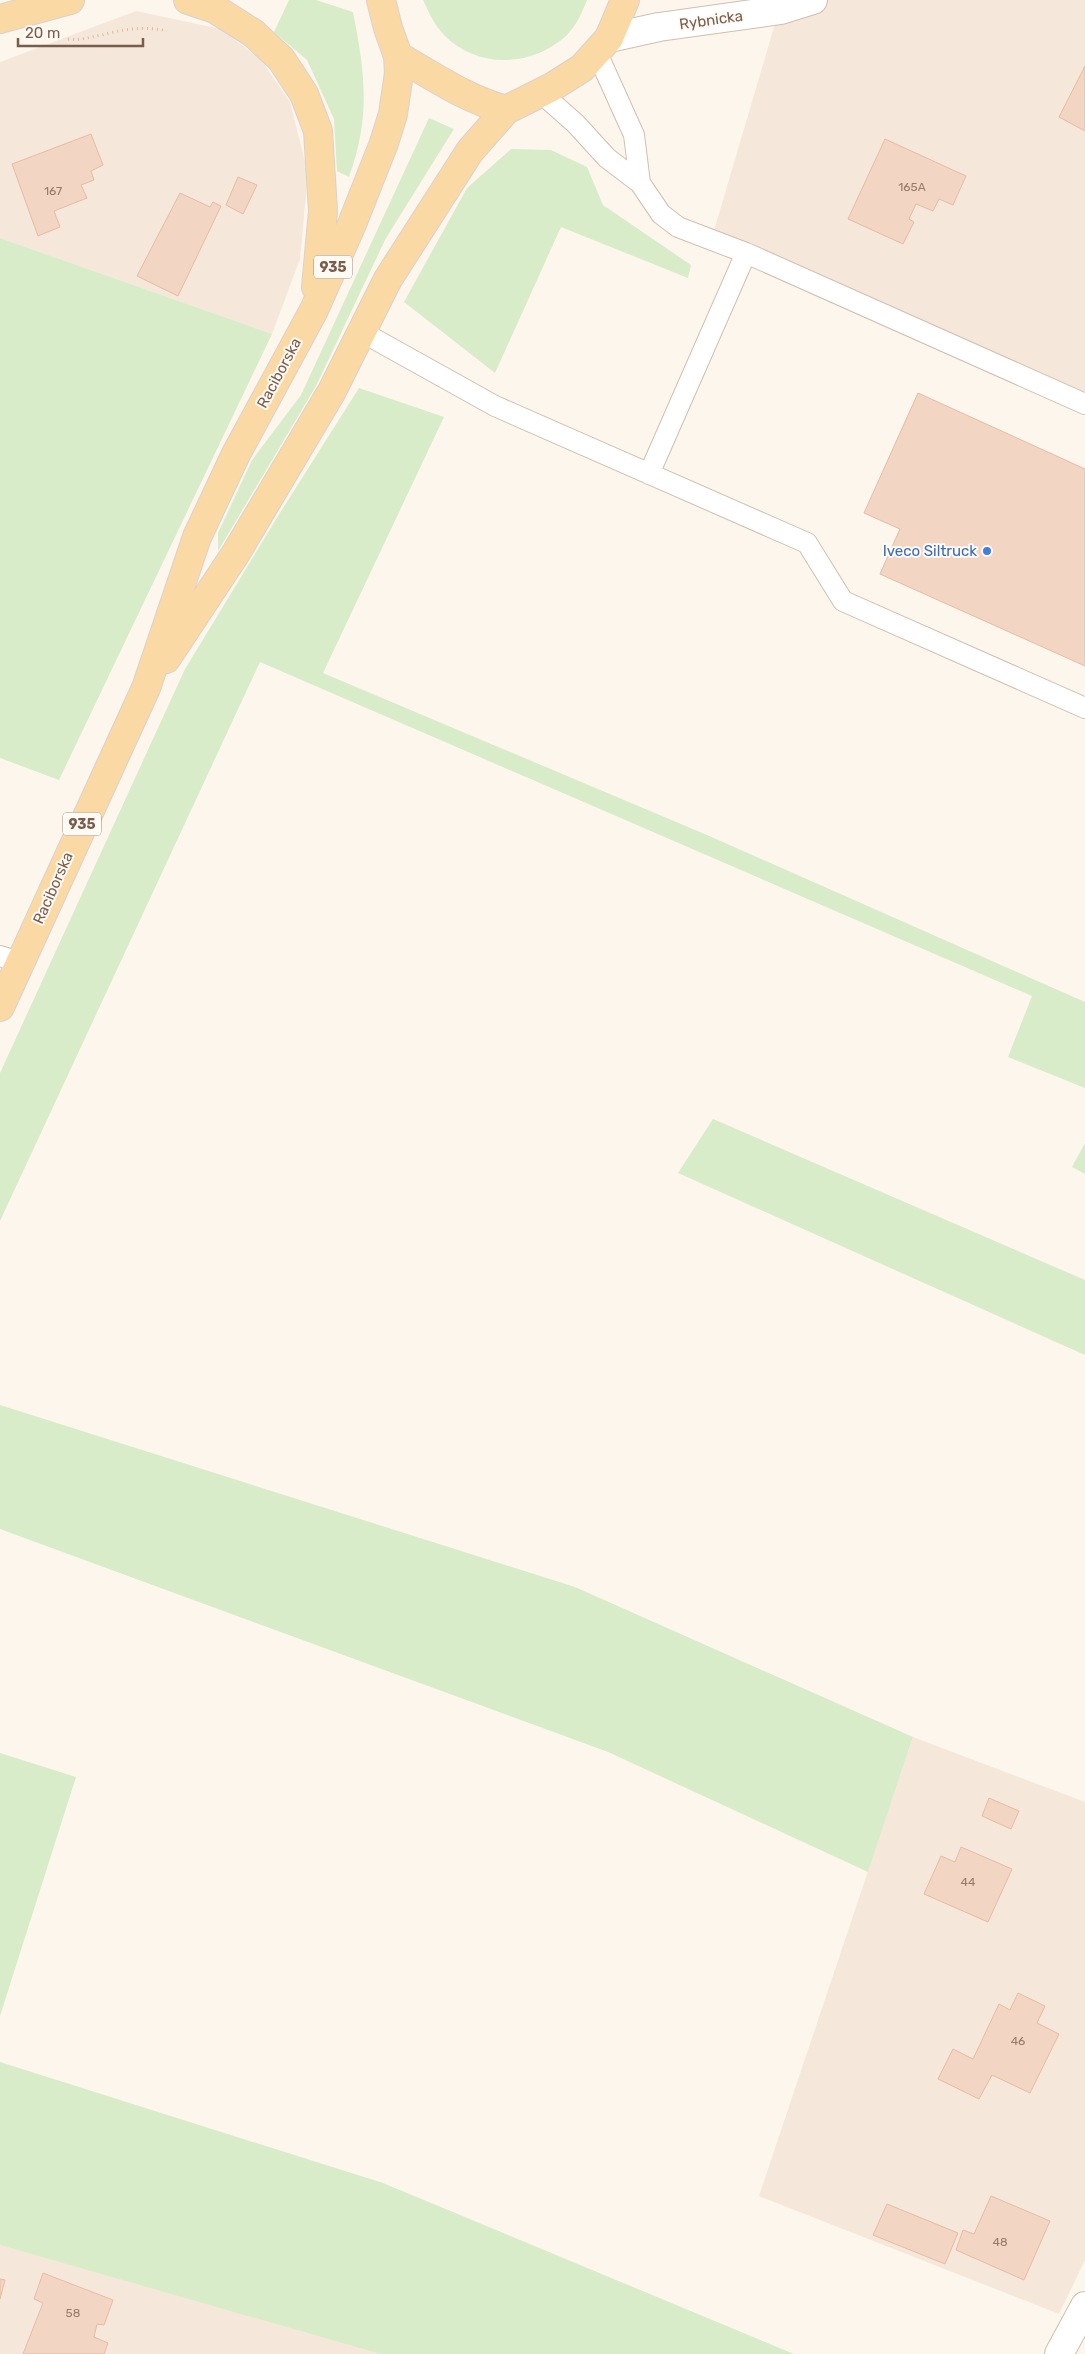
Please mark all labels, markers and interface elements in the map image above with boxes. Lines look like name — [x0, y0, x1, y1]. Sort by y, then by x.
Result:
street label: Rybnicka — [678, 7, 744, 33]
scale bar — [18, 15, 142, 47]
text: 20 m — [25, 24, 60, 42]
house number: 165A — [898, 180, 926, 194]
house number: 167 — [44, 184, 62, 198]
road number: 935 — [314, 256, 352, 278]
street label: Raciborska — [253, 335, 305, 411]
place label: Iveco Siltruck — [883, 542, 977, 560]
marker: Iveco Siltruck — [981, 545, 993, 557]
road number: 935 — [63, 812, 101, 836]
street label: Raciborska — [29, 849, 77, 927]
house number: 44 — [961, 1875, 976, 1889]
house number: 46 — [1011, 2034, 1025, 2048]
house number: 48 — [992, 2235, 1008, 2249]
house number: 58 — [66, 2306, 80, 2320]

